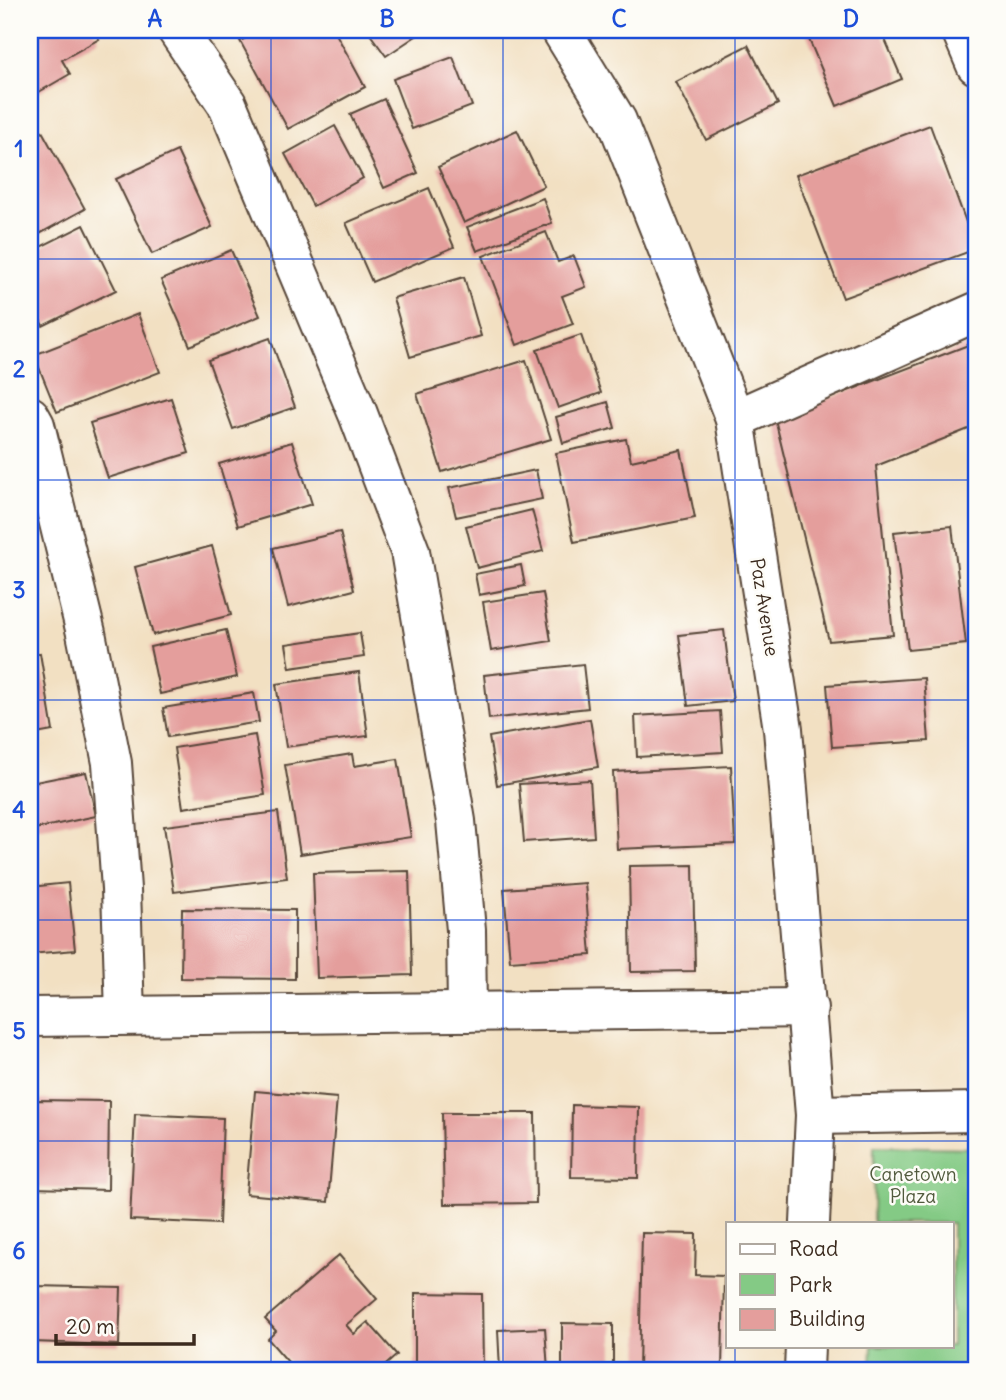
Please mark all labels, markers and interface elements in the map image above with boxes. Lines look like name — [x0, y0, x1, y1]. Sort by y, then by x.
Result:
text: A — [148, 4, 163, 33]
text: B — [379, 4, 395, 33]
text: C — [611, 4, 627, 33]
text: D — [843, 4, 859, 33]
text: 1 — [14, 134, 24, 163]
text: 2 — [13, 354, 26, 383]
street label: Paz Avenue — [745, 556, 785, 658]
text: 3 — [12, 575, 26, 604]
text: 4 — [12, 795, 26, 824]
text: 5 — [12, 1016, 26, 1045]
park label: Canetown Plaza — [869, 1162, 957, 1208]
legend — [726, 1222, 954, 1348]
text: Road — [789, 1235, 838, 1262]
text: 6 — [12, 1236, 26, 1265]
text: Park — [789, 1271, 832, 1298]
scale bar — [56, 1302, 194, 1346]
text: Building — [789, 1305, 865, 1332]
text: 20 m — [66, 1313, 115, 1340]

